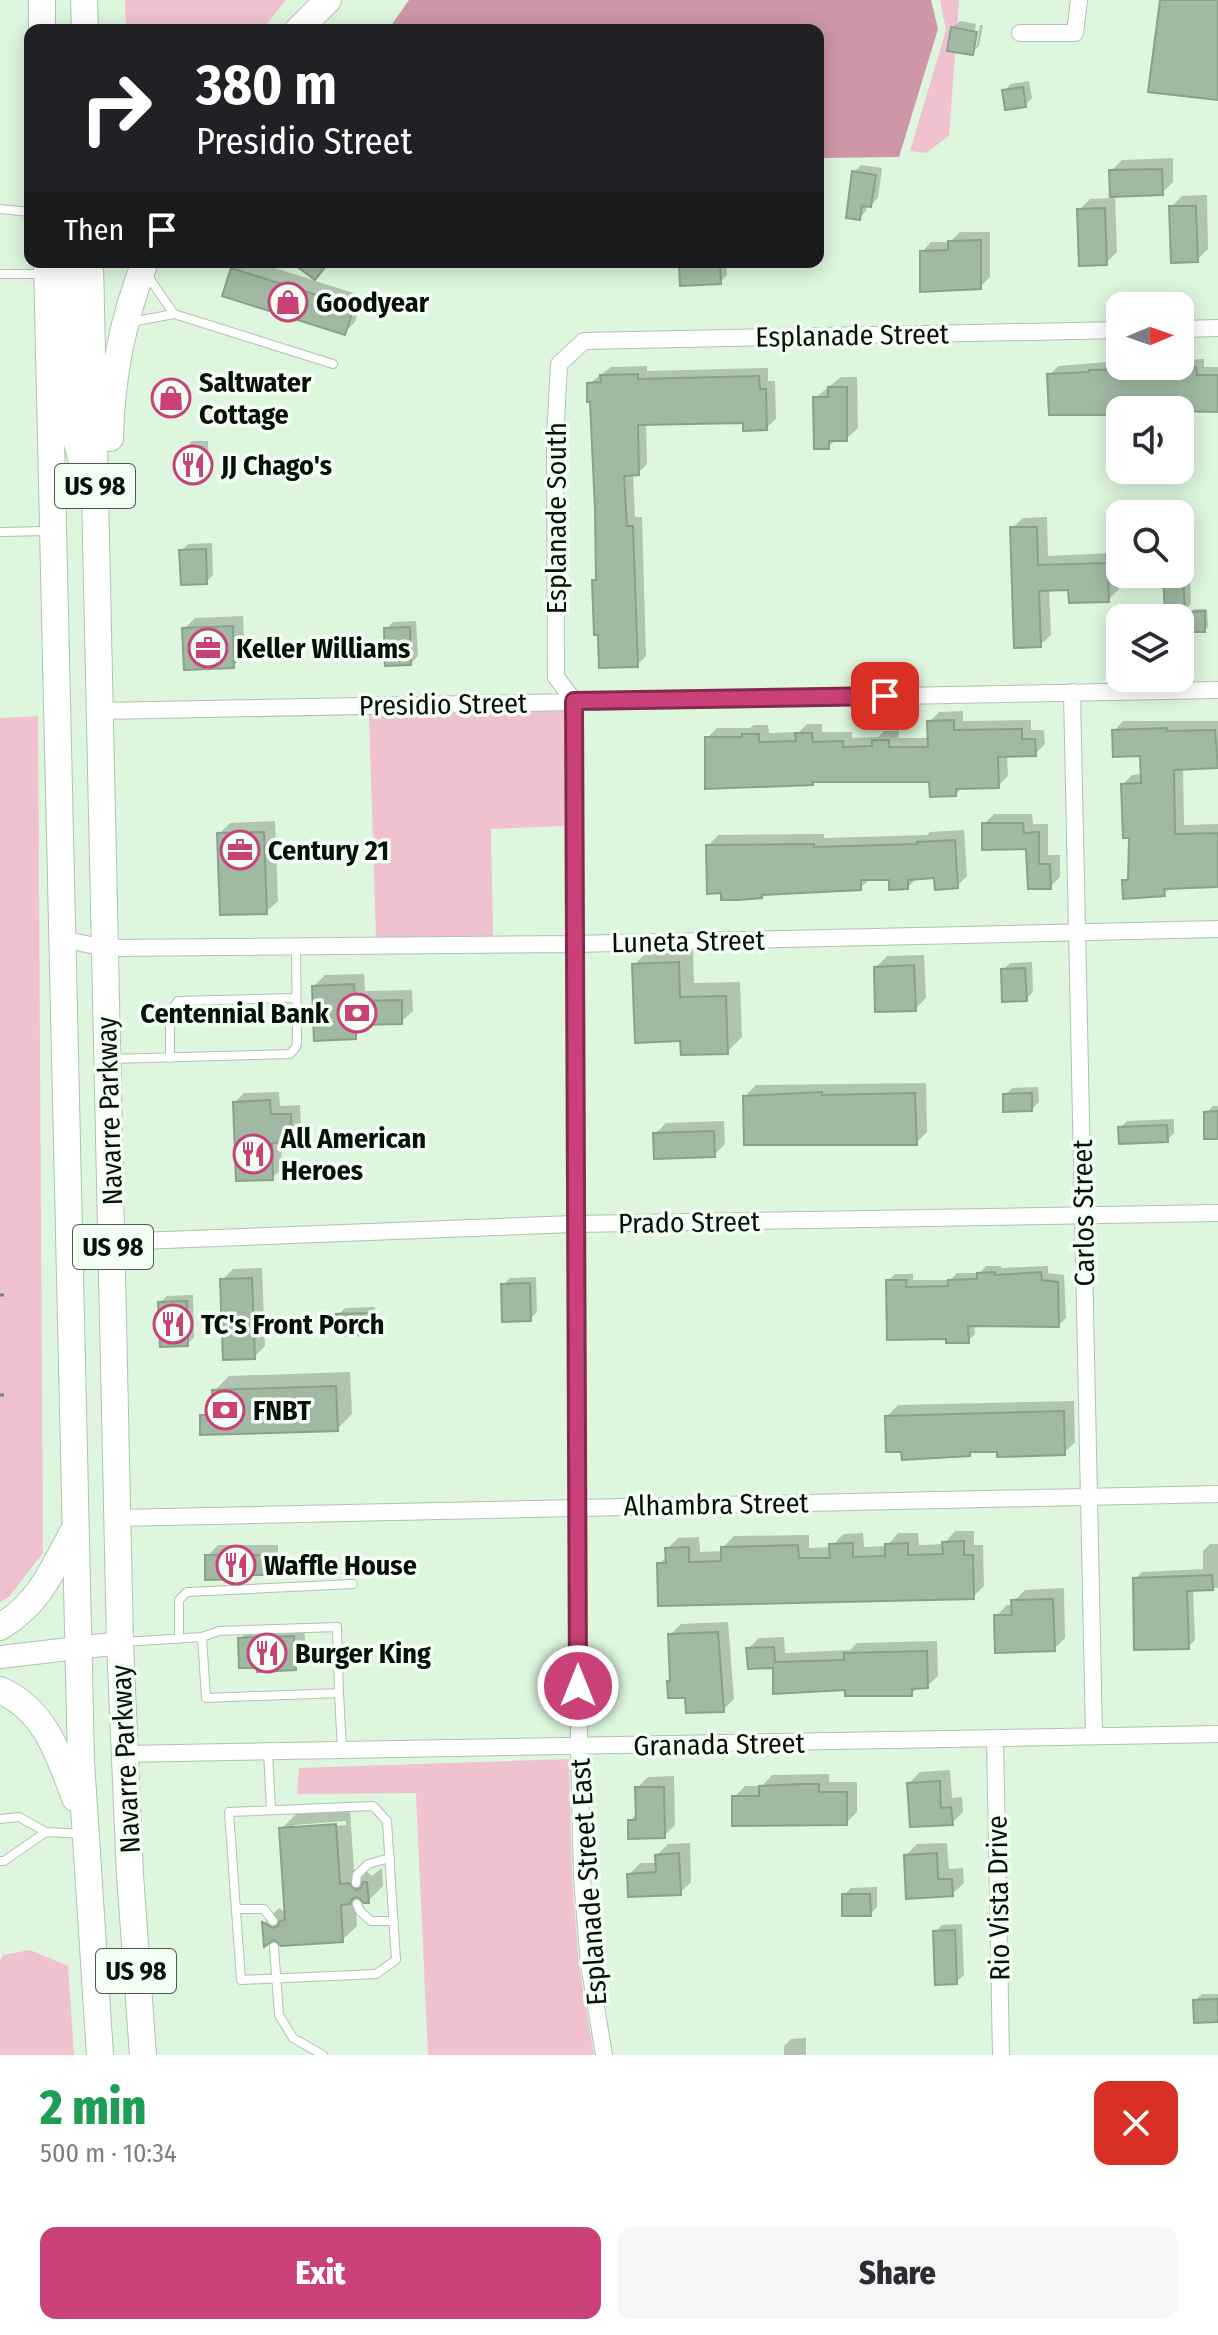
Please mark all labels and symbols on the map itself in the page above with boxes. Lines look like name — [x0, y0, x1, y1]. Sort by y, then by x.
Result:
shop icon: Goodyear — [267, 281, 309, 323]
place label: Goodyear — [316, 286, 430, 319]
north arrow — [1106, 292, 1194, 380]
street label: Esplanade Street — [755, 317, 950, 354]
place label: Saltwater Cottage — [199, 366, 312, 431]
shop icon: Saltwater Cottage — [150, 377, 192, 419]
street label: Esplanade South — [540, 422, 573, 614]
restaurant icon: JJ Chago's — [172, 444, 214, 486]
place label: JJ Chago's — [220, 449, 332, 482]
road number: US 98 — [55, 464, 135, 508]
office icon: Keller Williams — [187, 627, 229, 669]
place label: Keller Williams — [236, 632, 410, 665]
pin — [851, 662, 919, 730]
street label: Presidio Street — [359, 687, 528, 722]
office icon: Century 21 — [219, 829, 261, 871]
place label: Century 21 — [268, 834, 389, 867]
street label: Luneta Street — [611, 924, 766, 959]
bank icon: Centennial Bank — [336, 992, 378, 1034]
place label: Centennial Bank — [140, 997, 330, 1030]
street label: Navarre Parkway — [90, 1016, 129, 1206]
place label: All American Heroes — [280, 1122, 426, 1187]
restaurant icon: All American Heroes — [232, 1133, 274, 1175]
street label: Carlos Street — [1066, 1138, 1101, 1287]
street label: Prado Street — [618, 1205, 761, 1240]
road number: US 98 — [73, 1225, 153, 1269]
restaurant icon: TC's Front Porch — [152, 1303, 194, 1345]
place label: TC's Front Porch — [201, 1308, 384, 1341]
bank icon: FNBT — [204, 1389, 246, 1431]
place label: FNBT — [253, 1394, 311, 1427]
street label: Alhambra Street — [623, 1486, 810, 1523]
restaurant icon: Waffle House — [215, 1544, 257, 1586]
place label: Waffle House — [264, 1549, 417, 1582]
restaurant icon: Burger King — [246, 1632, 288, 1674]
place label: Burger King — [295, 1637, 431, 1670]
position arrow — [536, 1644, 620, 1728]
street label: Navarre Parkway — [104, 1663, 147, 1854]
street label: Granada Street — [633, 1726, 806, 1762]
street label: Esplanade Street East — [563, 1756, 614, 2007]
street label: Rio Vista Drive — [981, 1815, 1016, 1981]
road number: US 98 — [96, 1949, 176, 1993]

